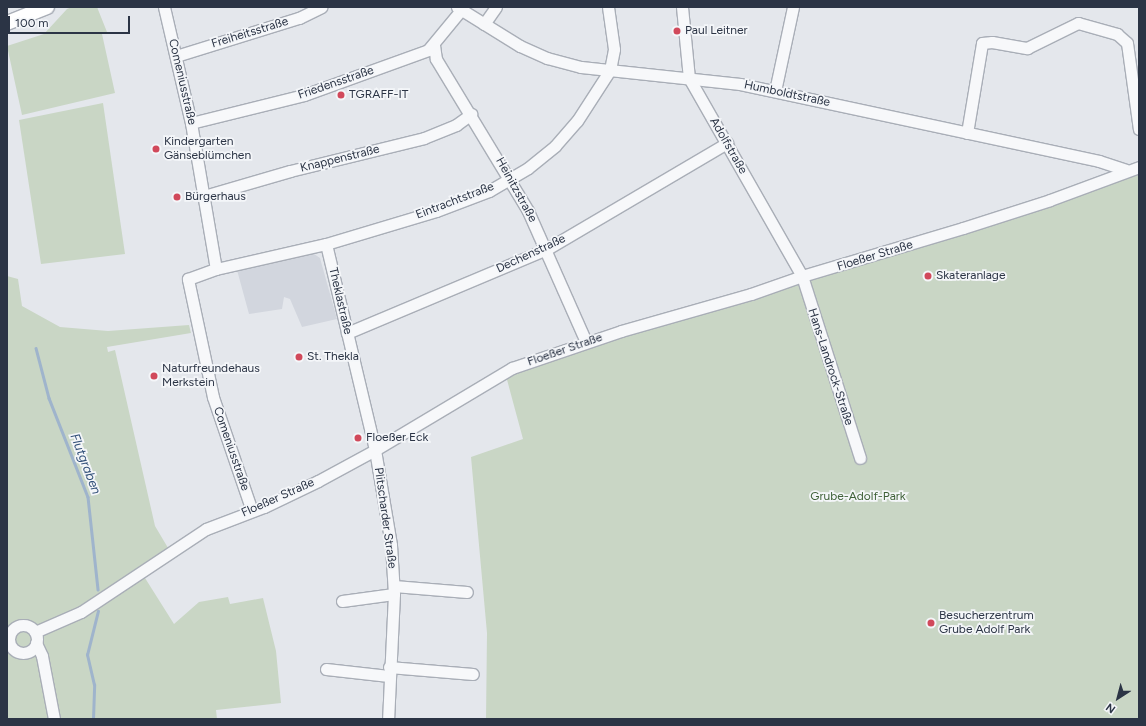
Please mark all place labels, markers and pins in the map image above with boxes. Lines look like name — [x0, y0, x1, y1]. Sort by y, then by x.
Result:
place label: Paul Leitner — [685, 24, 748, 38]
marker: Paul Leitner — [672, 26, 682, 36]
place label: TGRAFF-IT — [349, 88, 408, 102]
marker: TGRAFF-IT — [336, 90, 346, 100]
place label: Kindergarten Gänseblümchen — [164, 135, 251, 163]
marker: Kindergarten Gänseblümchen — [151, 144, 161, 154]
place label: Bürgerhaus — [185, 190, 246, 204]
marker: Bürgerhaus — [172, 192, 182, 202]
place label: Skateranlage — [936, 269, 1005, 283]
marker: Skateranlage — [923, 271, 933, 281]
place label: St. Thekla — [307, 350, 359, 364]
marker: St. Thekla — [294, 352, 304, 362]
place label: Naturfreundehaus Merkstein — [162, 362, 260, 390]
marker: Naturfreundehaus Merkstein — [149, 371, 159, 381]
place label: Floeßer Eck — [366, 431, 428, 445]
marker: Floeßer Eck — [353, 433, 363, 443]
place label: Besucherzentrum Grube Adolf Park — [939, 609, 1034, 637]
marker: Besucherzentrum Grube Adolf Park — [926, 618, 936, 628]

